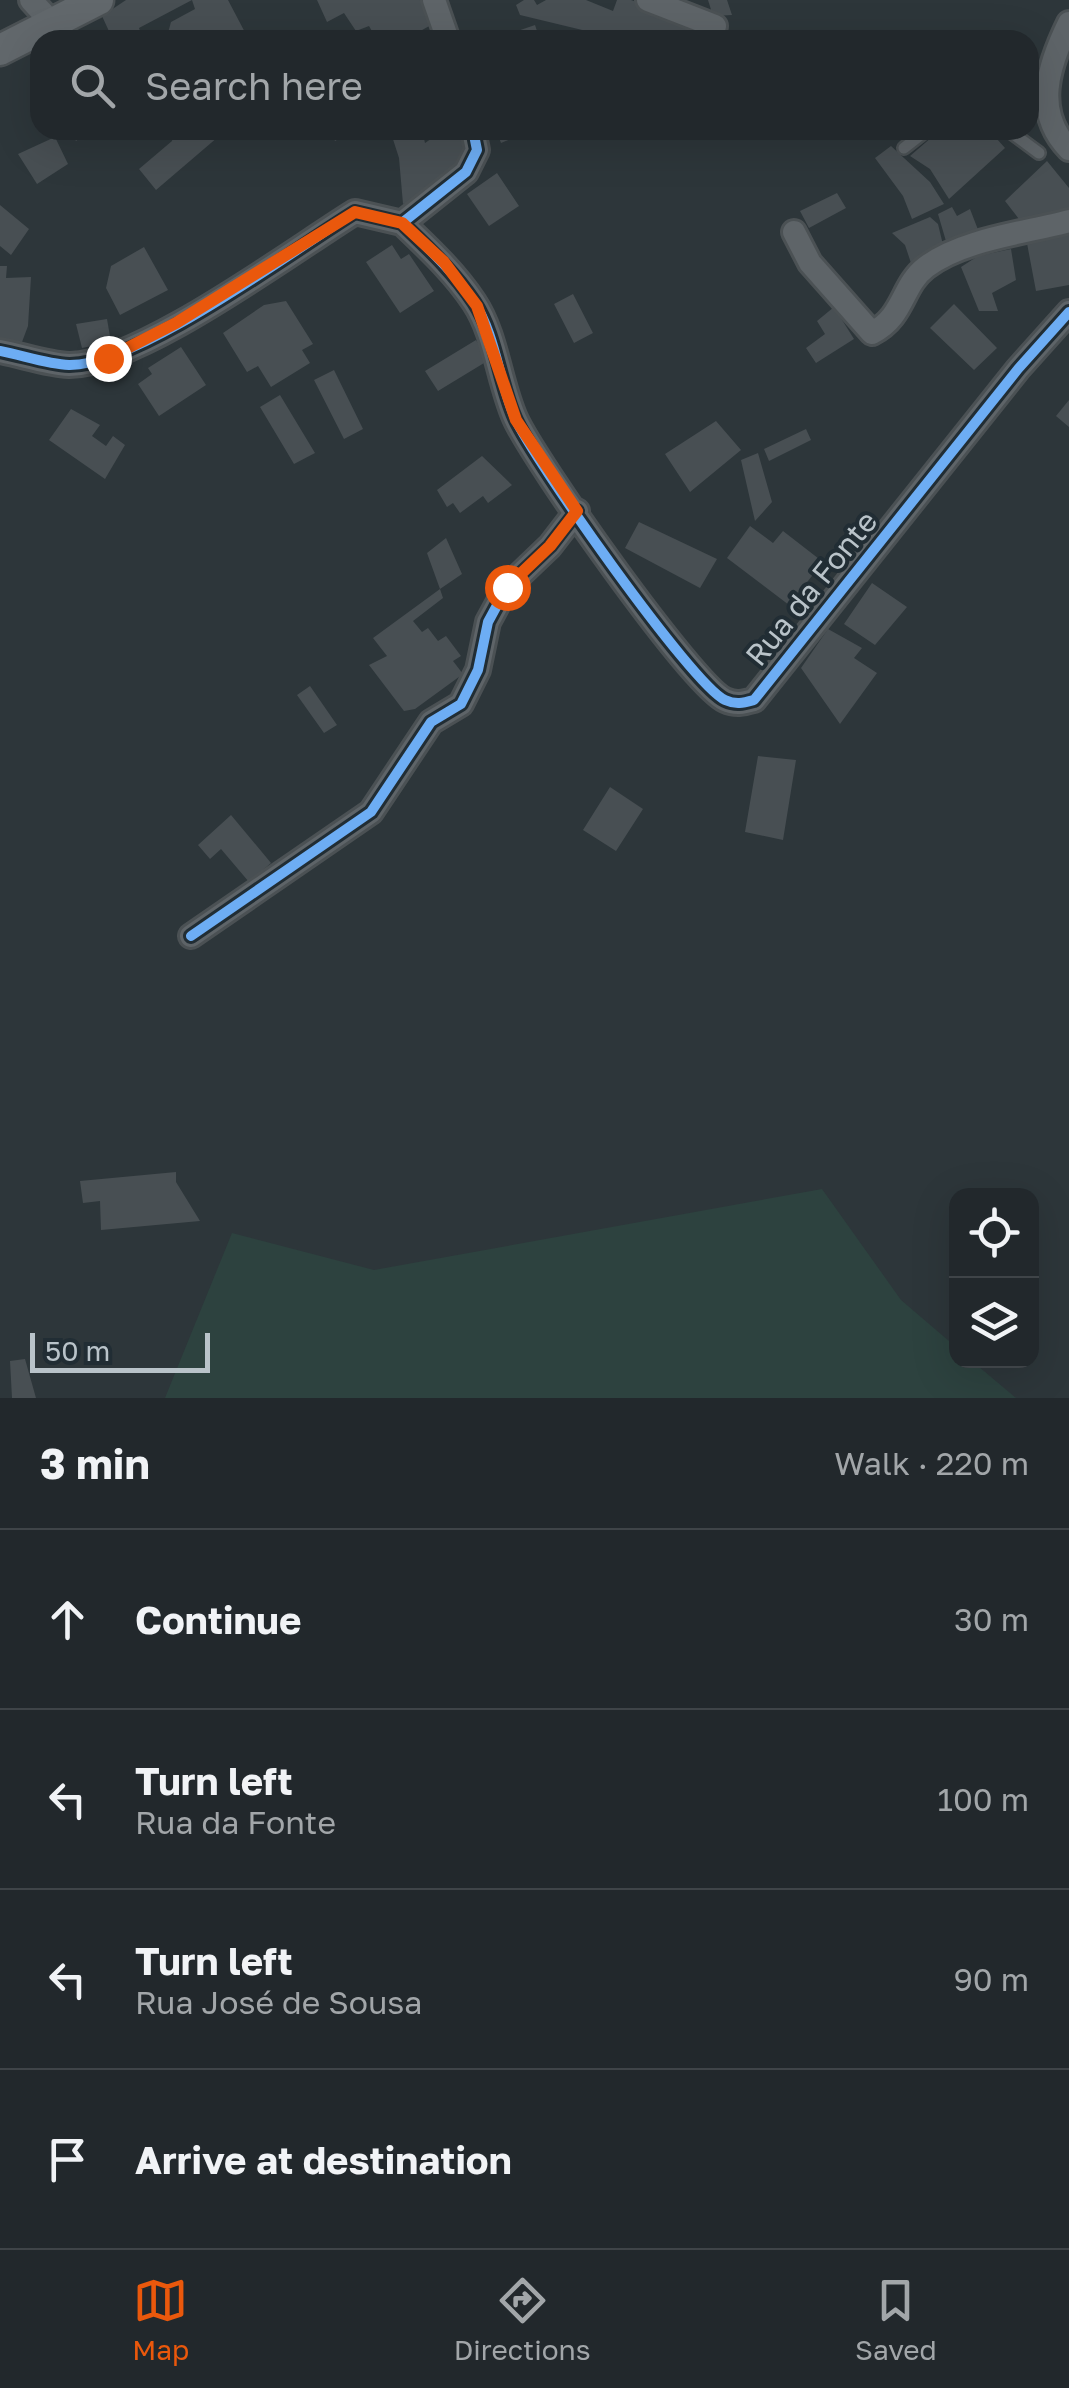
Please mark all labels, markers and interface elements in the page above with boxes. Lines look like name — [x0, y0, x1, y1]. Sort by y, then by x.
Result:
search box — [30, 30, 1039, 140]
icon: search — [65, 58, 120, 113]
text: Search here — [145, 63, 363, 108]
route end — [86, 336, 132, 382]
street label: Rua da Fonte — [738, 503, 884, 673]
route start — [485, 565, 531, 611]
map controls — [949, 1188, 1039, 1368]
button: locate — [949, 1188, 1039, 1278]
button: layers — [949, 1278, 1039, 1368]
scale bar — [30, 1328, 210, 1372]
text: 50 m — [45, 1334, 110, 1367]
text: 3 min — [40, 1438, 150, 1488]
text: Walk · 220 m — [834, 1444, 1029, 1482]
icon: ahead — [40, 1592, 95, 1647]
text: Continue — [135, 1597, 301, 1642]
text: 30 m — [954, 1600, 1029, 1638]
text: Turn left — [135, 1758, 293, 1803]
icon: left — [40, 1772, 95, 1827]
text: 100 m — [937, 1780, 1029, 1818]
text: Rua da Fonte — [135, 1803, 336, 1841]
text: Turn left — [135, 1938, 293, 1983]
icon: left — [40, 1952, 95, 2007]
text: 90 m — [953, 1960, 1029, 1998]
text: Rua José de Sousa — [135, 1983, 422, 2021]
icon: arrive — [40, 2132, 95, 2187]
text: Arrive at destination — [135, 2137, 512, 2182]
tab: Map — [132, 2273, 189, 2366]
tab: Directions — [454, 2273, 591, 2366]
tab: Saved — [855, 2273, 937, 2366]

